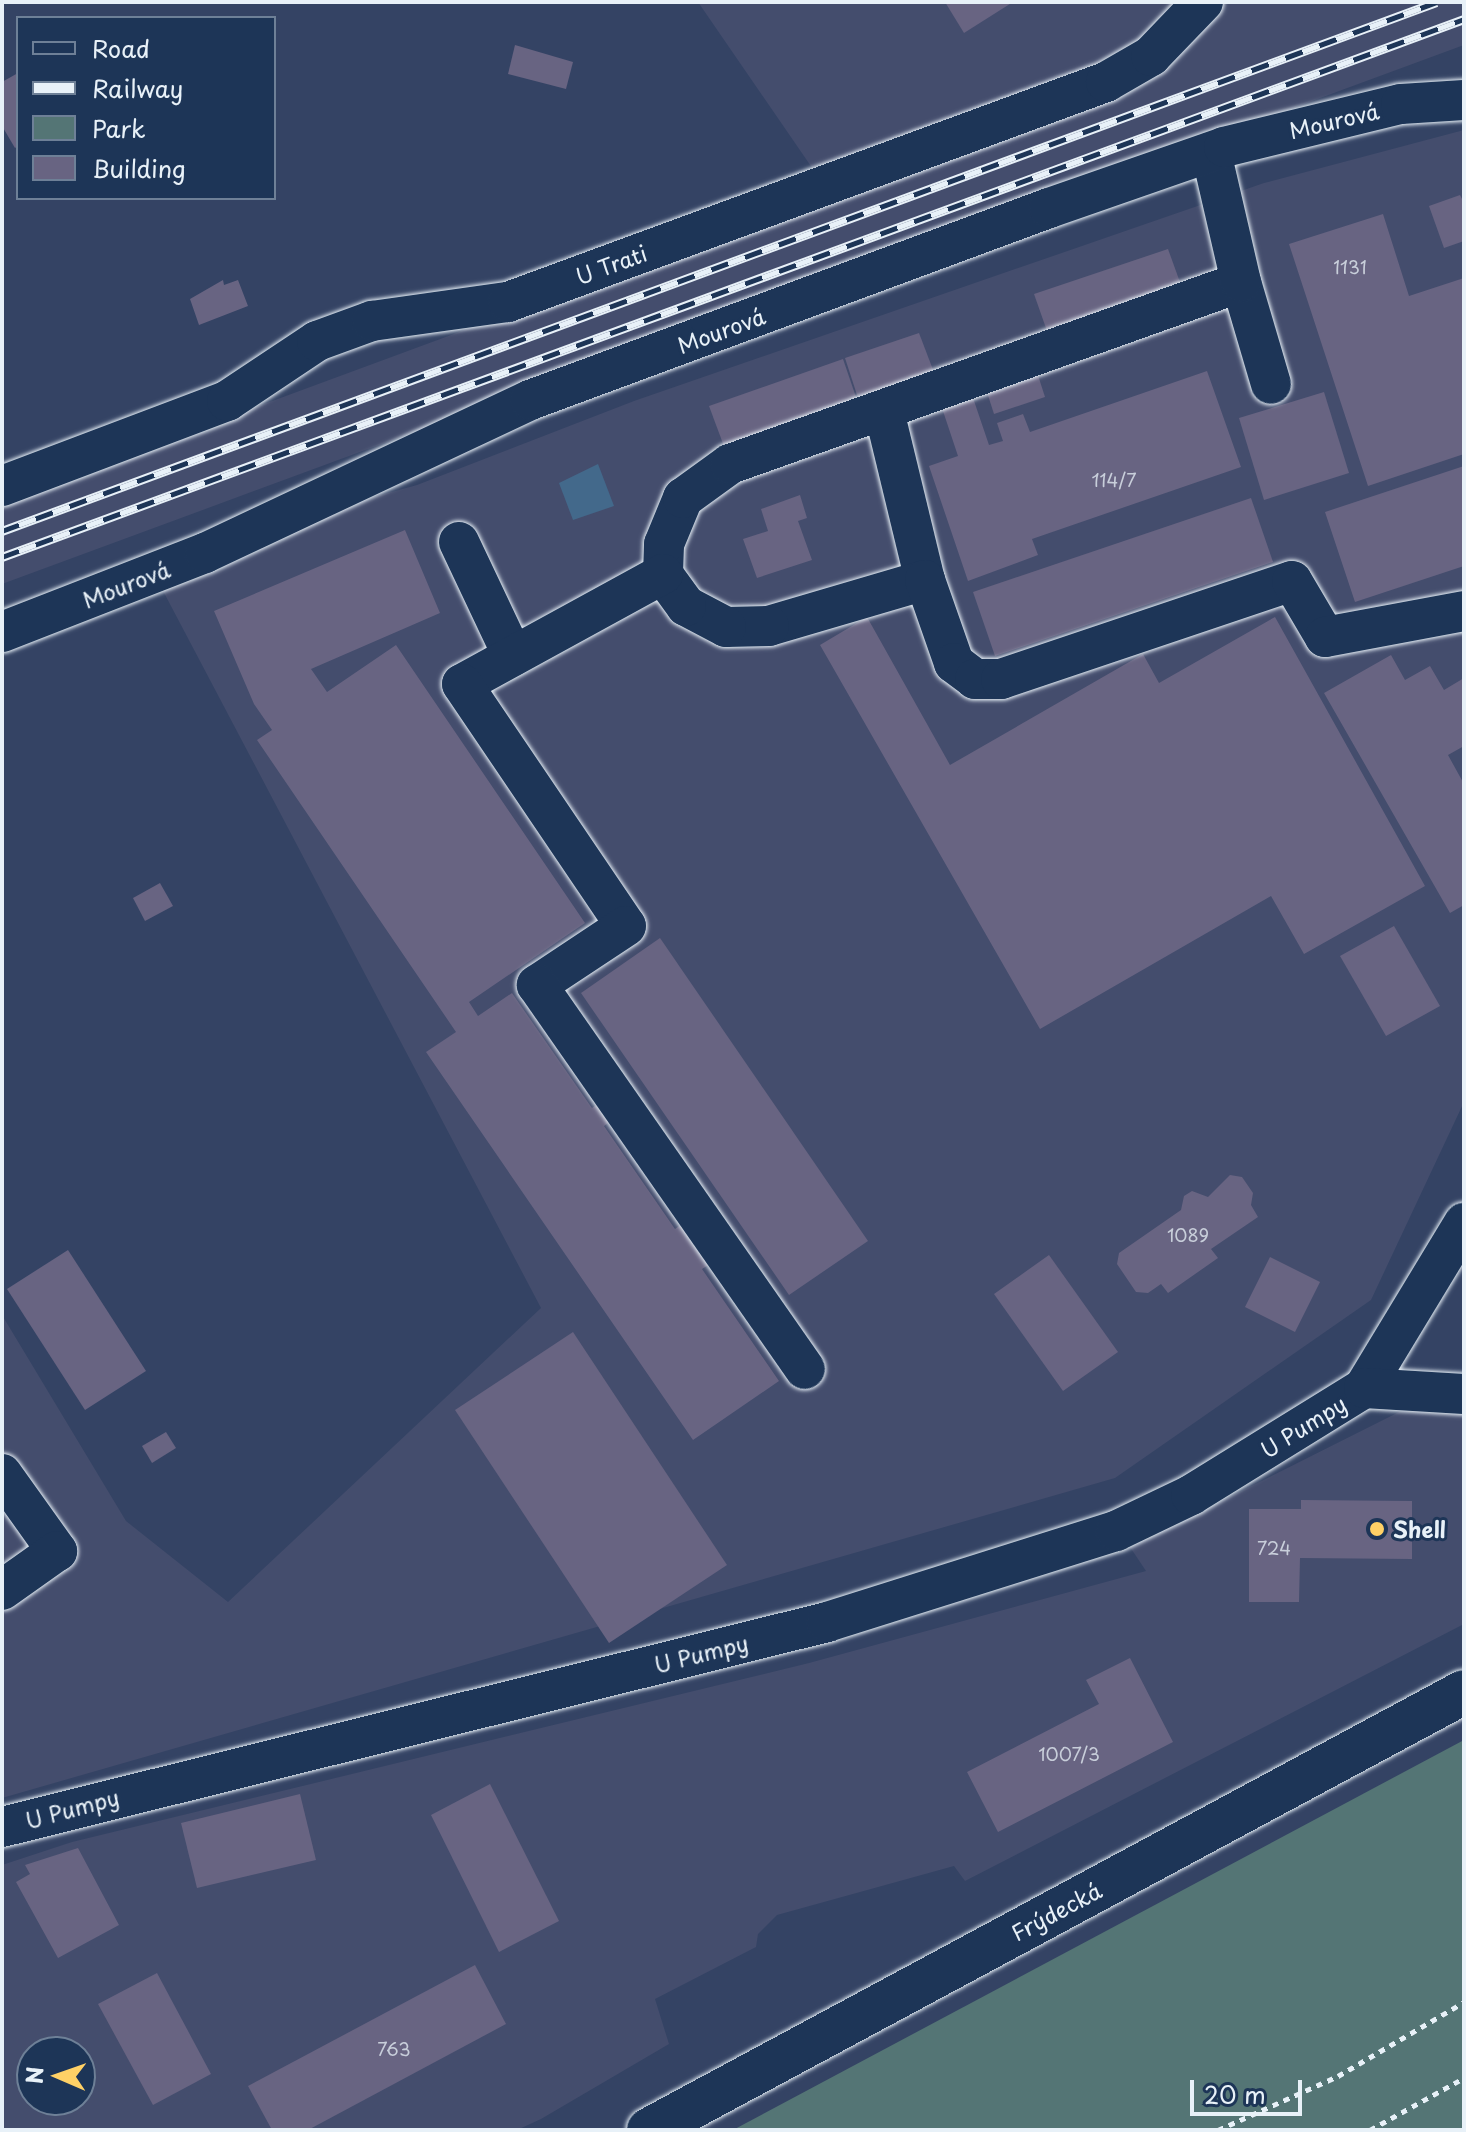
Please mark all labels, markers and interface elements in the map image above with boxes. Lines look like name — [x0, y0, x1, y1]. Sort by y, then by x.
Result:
legend — [16, 16, 276, 200]
text: Road — [92, 30, 150, 66]
text: Railway — [92, 70, 183, 106]
street label: Mourová — [1287, 97, 1381, 143]
text: Park — [92, 110, 146, 146]
text: Building — [92, 150, 186, 186]
street label: U Trati — [571, 239, 651, 289]
house number: 1131 — [1333, 256, 1367, 278]
street label: Mourová — [674, 302, 768, 358]
house number: 114/7 — [1092, 469, 1136, 491]
street label: Mourová — [79, 555, 173, 613]
house number: 1089 — [1167, 1224, 1209, 1246]
street label: U Pumpy — [1255, 1389, 1351, 1463]
place label: Shell — [1393, 1516, 1446, 1542]
marker: Shell — [1368, 1520, 1386, 1538]
house number: 724 — [1257, 1537, 1291, 1559]
street label: U Pumpy — [651, 1628, 751, 1678]
house number: 1007/3 — [1038, 1743, 1100, 1765]
street label: U Pumpy — [22, 1783, 122, 1833]
street label: Frýdecká — [1006, 1876, 1106, 1946]
north arrow — [16, 2036, 96, 2116]
house number: 763 — [377, 2038, 411, 2060]
scale bar — [1194, 2064, 1306, 2114]
text: N — [17, 2066, 50, 2085]
text: 20 m — [1204, 2076, 1266, 2112]

